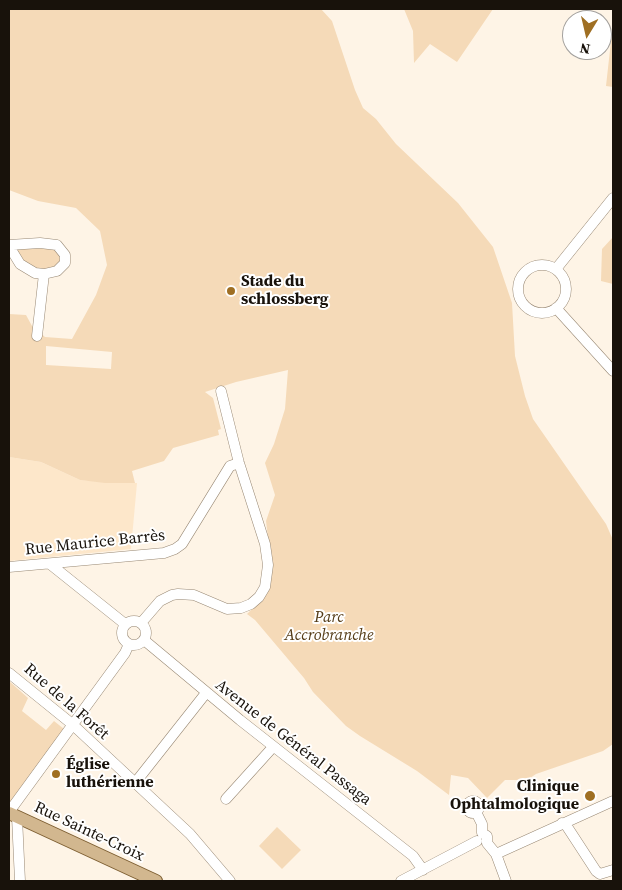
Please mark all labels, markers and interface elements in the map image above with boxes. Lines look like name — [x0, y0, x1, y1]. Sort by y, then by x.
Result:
north arrow — [562, 10, 612, 60]
text: N — [578, 38, 591, 60]
place label: Stade du schlossberg — [241, 272, 329, 310]
marker: Stade du schlossberg — [225, 285, 237, 297]
street label: Rue Maurice Barrès — [24, 526, 166, 560]
park label: Parc Accrobranche — [284, 608, 374, 646]
street label: Rue de la Forêt — [20, 660, 112, 744]
street label: Avenue de Général Passaga — [211, 676, 375, 810]
place label: Église luthérienne — [66, 755, 154, 793]
marker: Église luthérienne — [50, 768, 62, 780]
place label: Clinique Ophtalmologique — [450, 777, 579, 815]
marker: Clinique Ophtalmologique — [583, 789, 597, 803]
street label: Rue Sainte-Croix — [31, 798, 147, 866]

